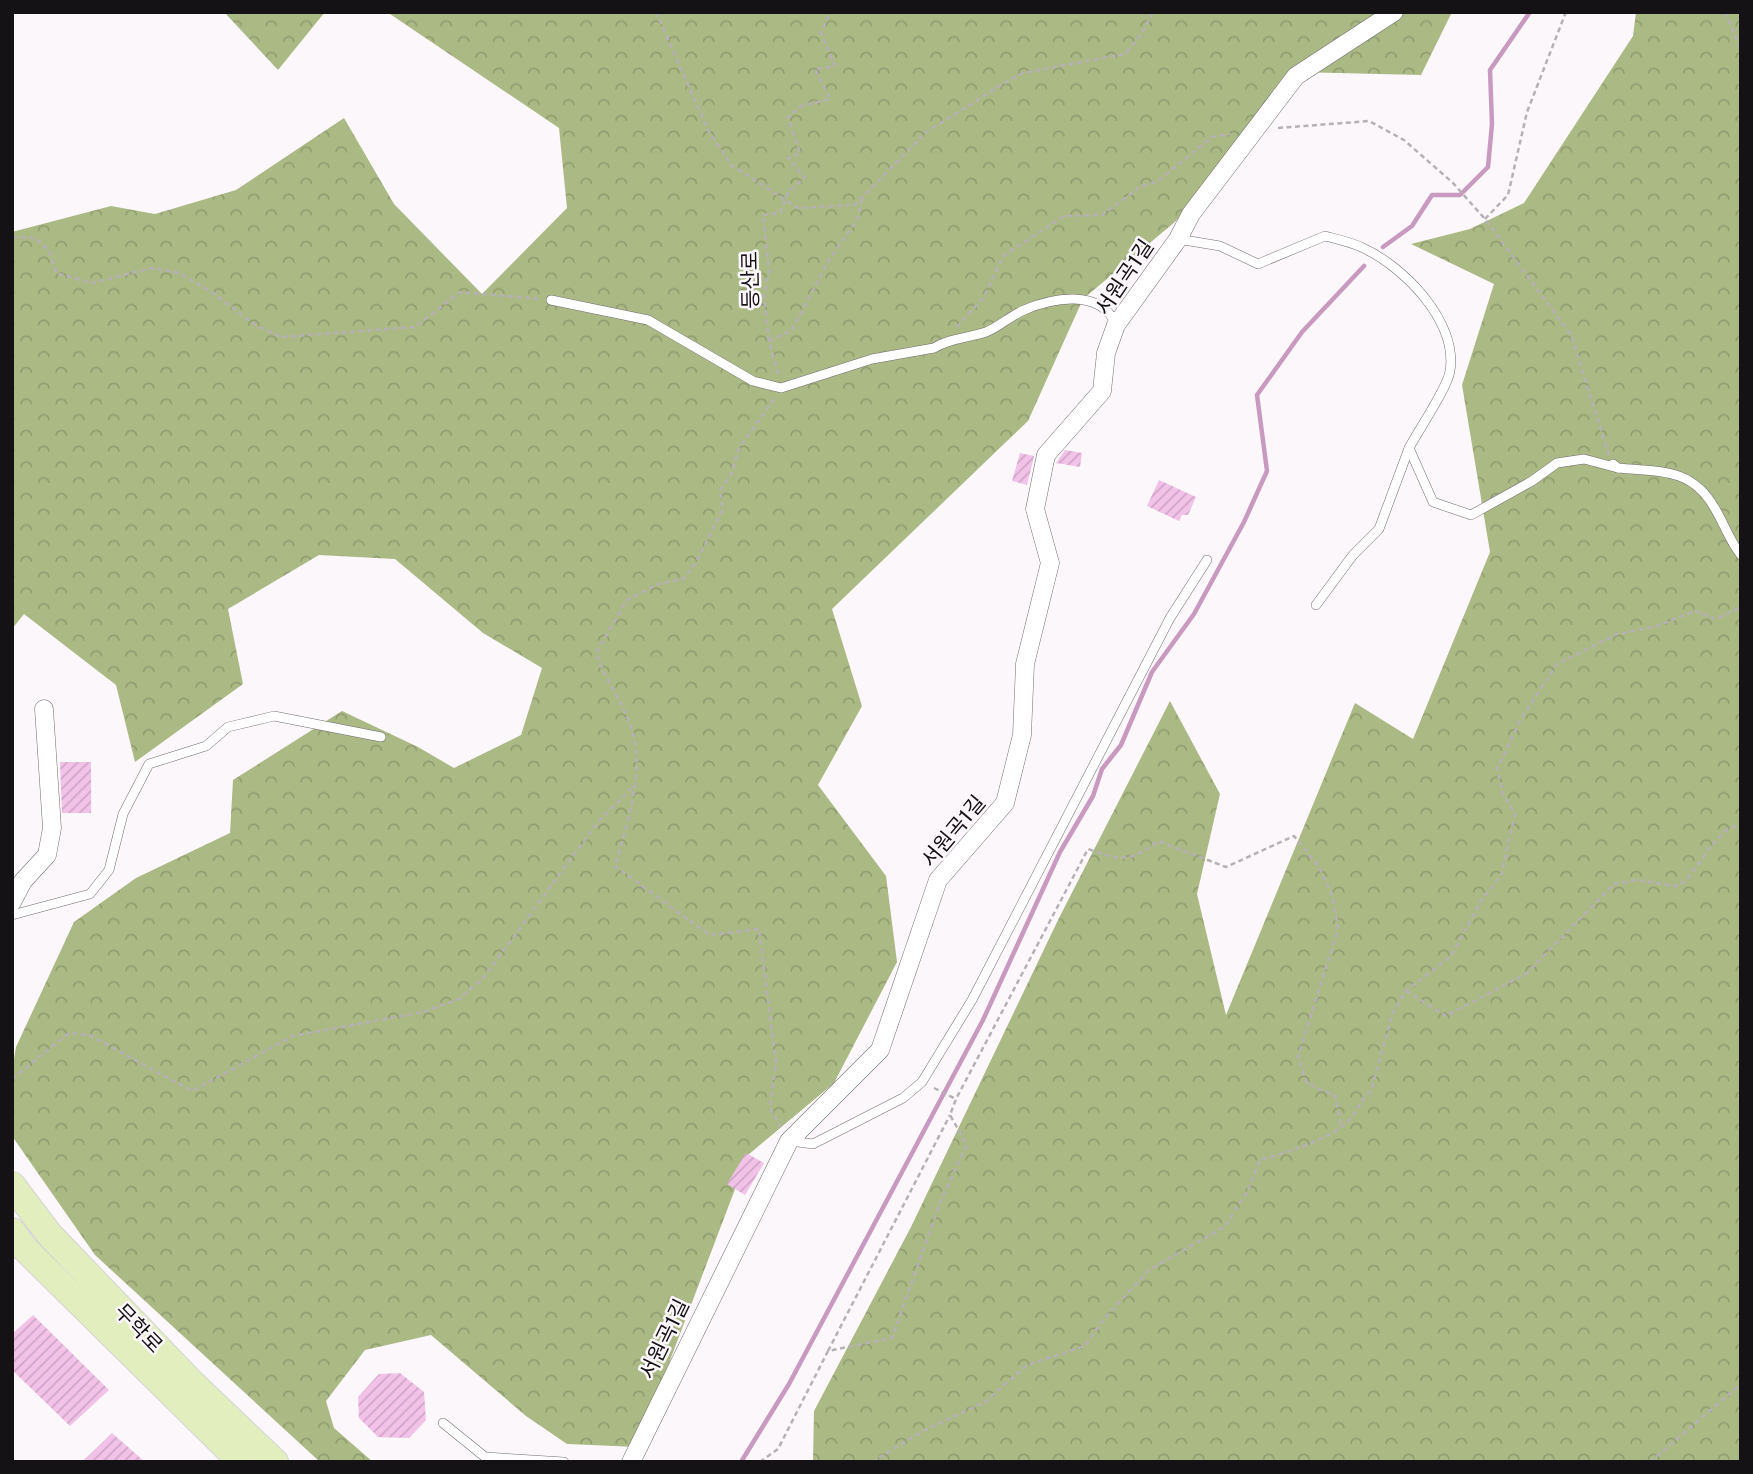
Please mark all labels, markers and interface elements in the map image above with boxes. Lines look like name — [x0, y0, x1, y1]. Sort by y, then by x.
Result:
street label: 서원곡1길 — [1090, 234, 1158, 320]
street label: 등산로 — [737, 251, 763, 309]
street label: 서원곡1길 — [916, 790, 990, 872]
street label: 서원곡1길 — [634, 1295, 694, 1383]
street label: 무학로 — [110, 1298, 168, 1358]

